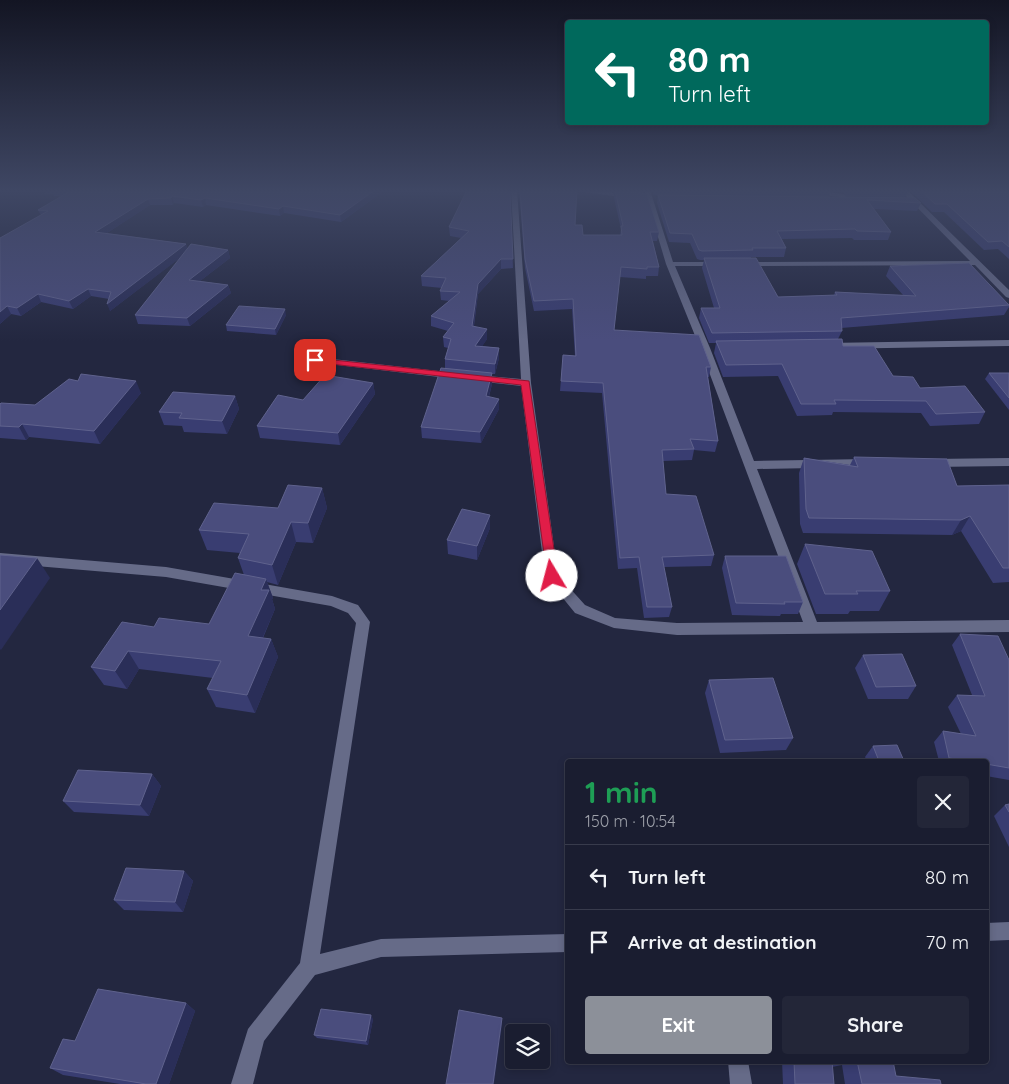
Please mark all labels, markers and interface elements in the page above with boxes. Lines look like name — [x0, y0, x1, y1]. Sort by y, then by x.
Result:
text: 80 m — [668, 37, 751, 81]
icon: left — [585, 40, 650, 105]
text: Turn left — [668, 80, 751, 108]
pin — [294, 339, 336, 381]
icon: arrive — [301, 346, 329, 374]
position arrow — [525, 549, 577, 601]
text: 1 min — [585, 773, 658, 811]
button: close — [917, 776, 969, 828]
text: 150 m · 10:54 — [585, 811, 676, 831]
icon: left — [585, 863, 613, 891]
text: Turn left — [628, 865, 706, 889]
text: 80 m — [925, 865, 969, 889]
icon: arrive — [585, 928, 613, 956]
text: Arrive at destination — [628, 930, 817, 954]
text: 70 m — [925, 930, 969, 954]
button: Exit — [585, 996, 772, 1054]
button: Share — [782, 996, 969, 1054]
map controls — [505, 1024, 550, 1069]
button: layers — [505, 1024, 550, 1069]

